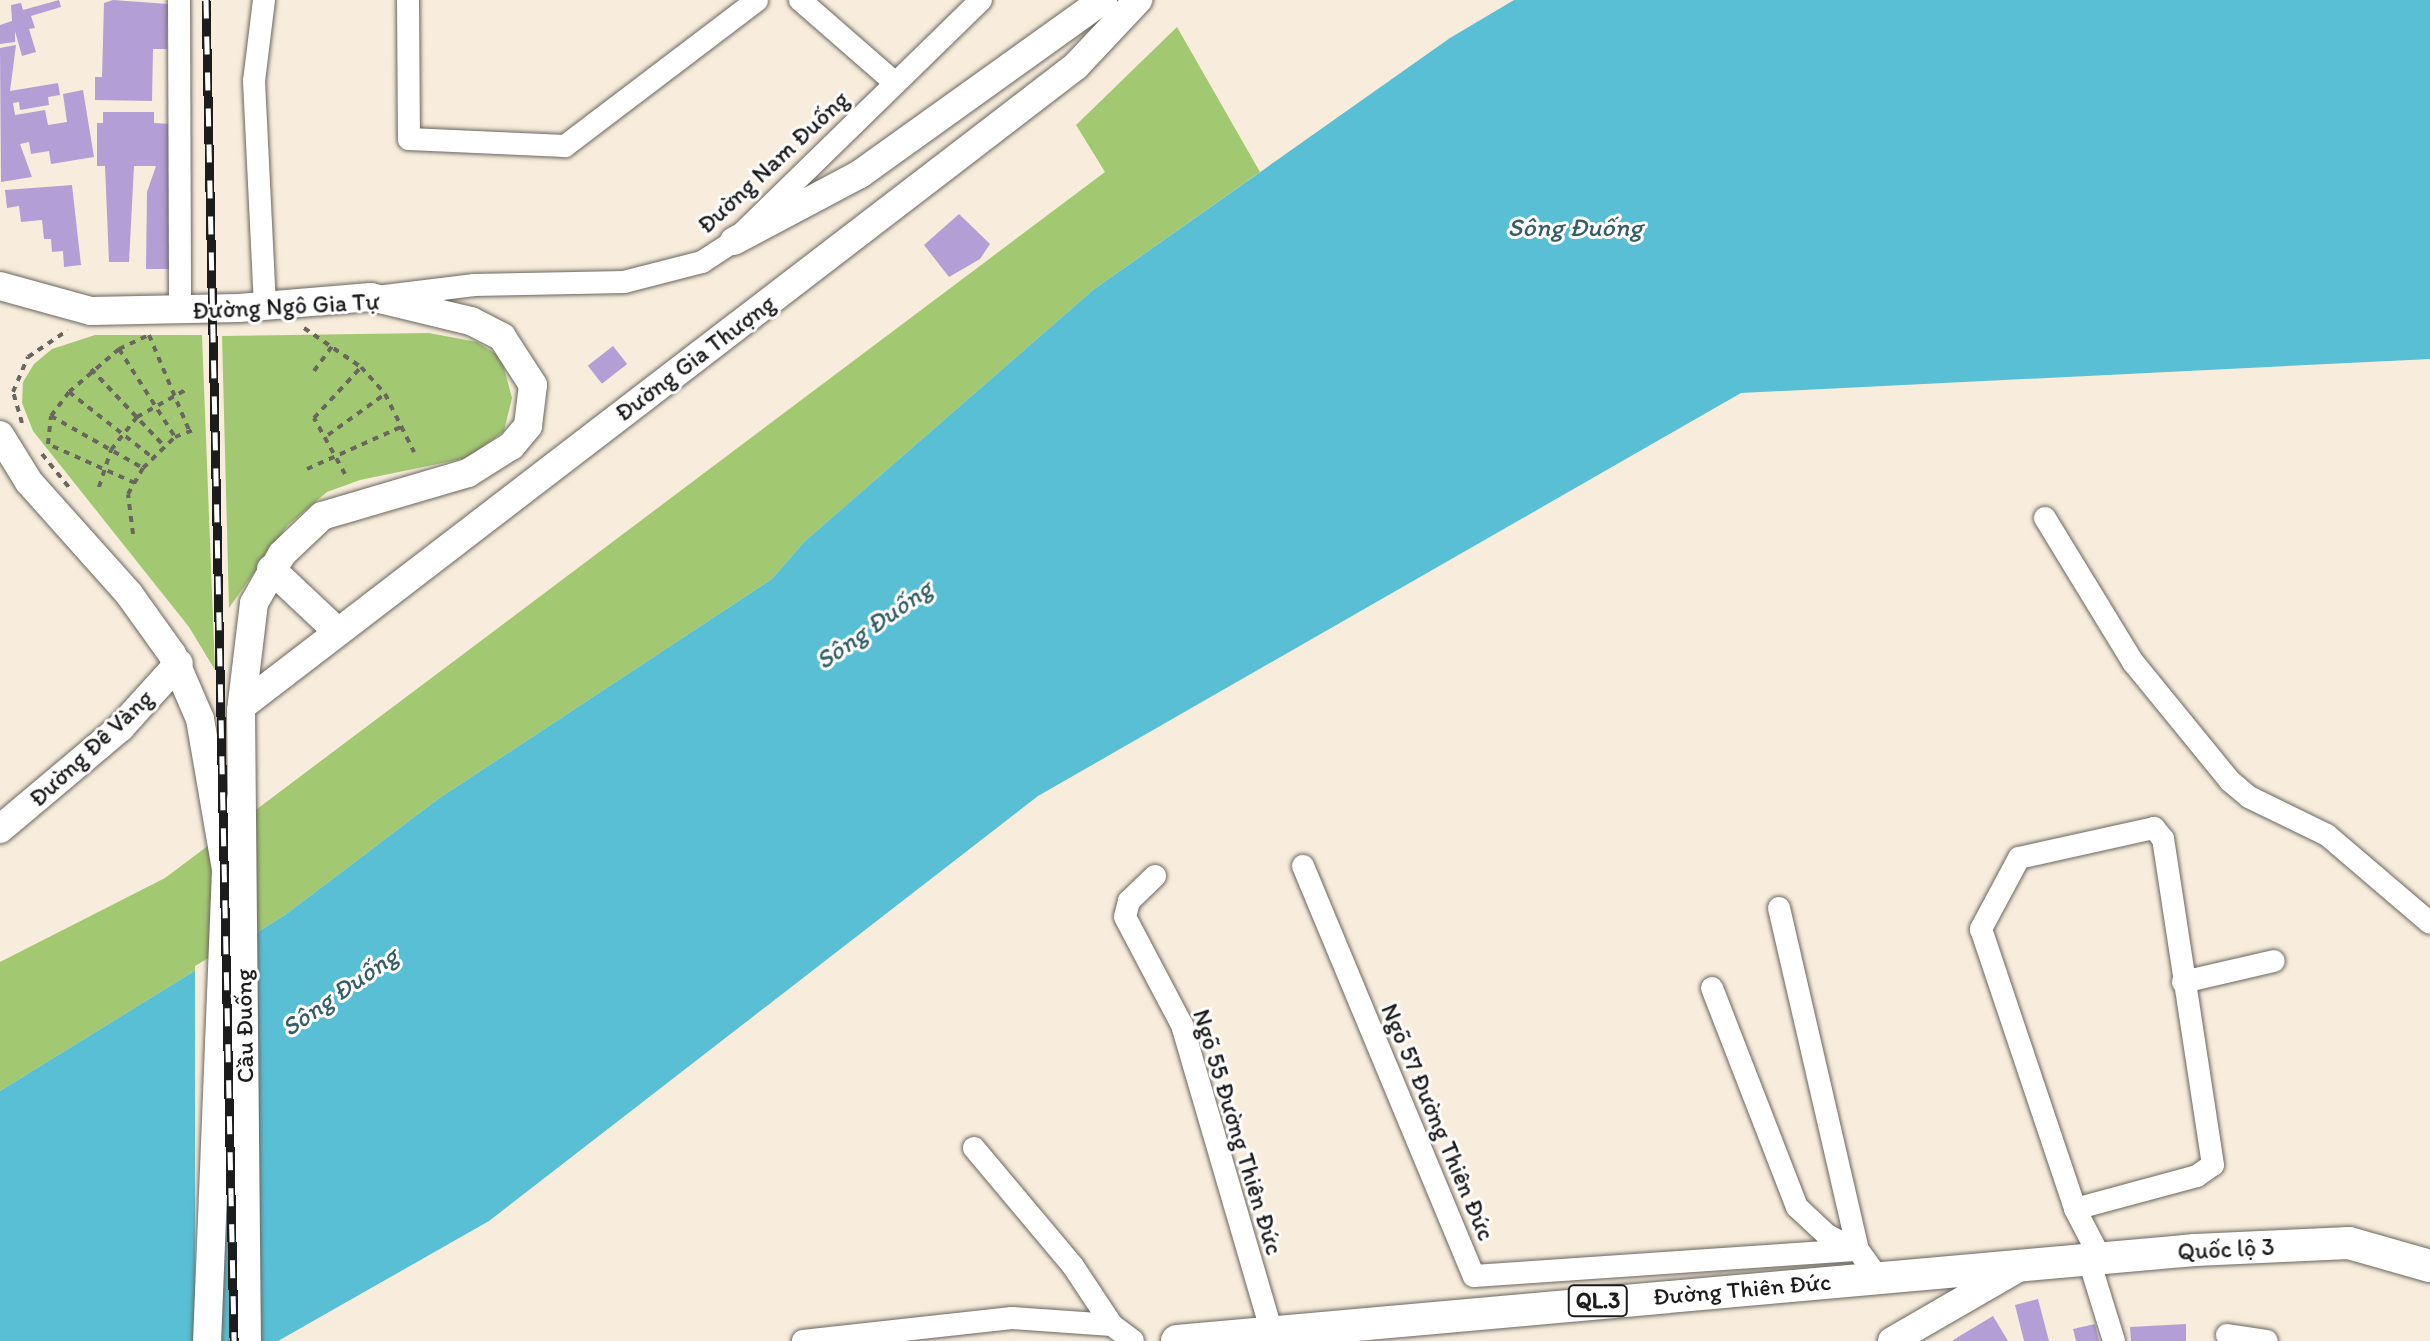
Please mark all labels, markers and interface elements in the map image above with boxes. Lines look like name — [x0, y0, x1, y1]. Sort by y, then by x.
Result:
street label: Đường Nam Đuống — [692, 85, 854, 239]
water label: Sông Đuống — [1508, 212, 1642, 244]
street label: Đường Ngô Gia Tự — [192, 287, 380, 325]
street label: Đường Gia Thượng — [609, 289, 781, 427]
water label: Sông Đuống — [810, 574, 938, 676]
street label: Đường Đê Vàng — [23, 683, 159, 813]
water label: Sông Đuống — [276, 941, 404, 1043]
street label: Cầu Đuống — [229, 969, 259, 1083]
street label: Ngõ 57 Đường Thiên Đức — [1375, 1000, 1501, 1244]
street label: Ngõ 55 Đường Thiên Đức — [1187, 1006, 1289, 1258]
street label: Quốc lộ 3 — [2177, 1232, 2275, 1266]
street label: Đường Thiên Đức — [1652, 1267, 1832, 1311]
road number: QL.3 — [1566, 1283, 1630, 1319]

